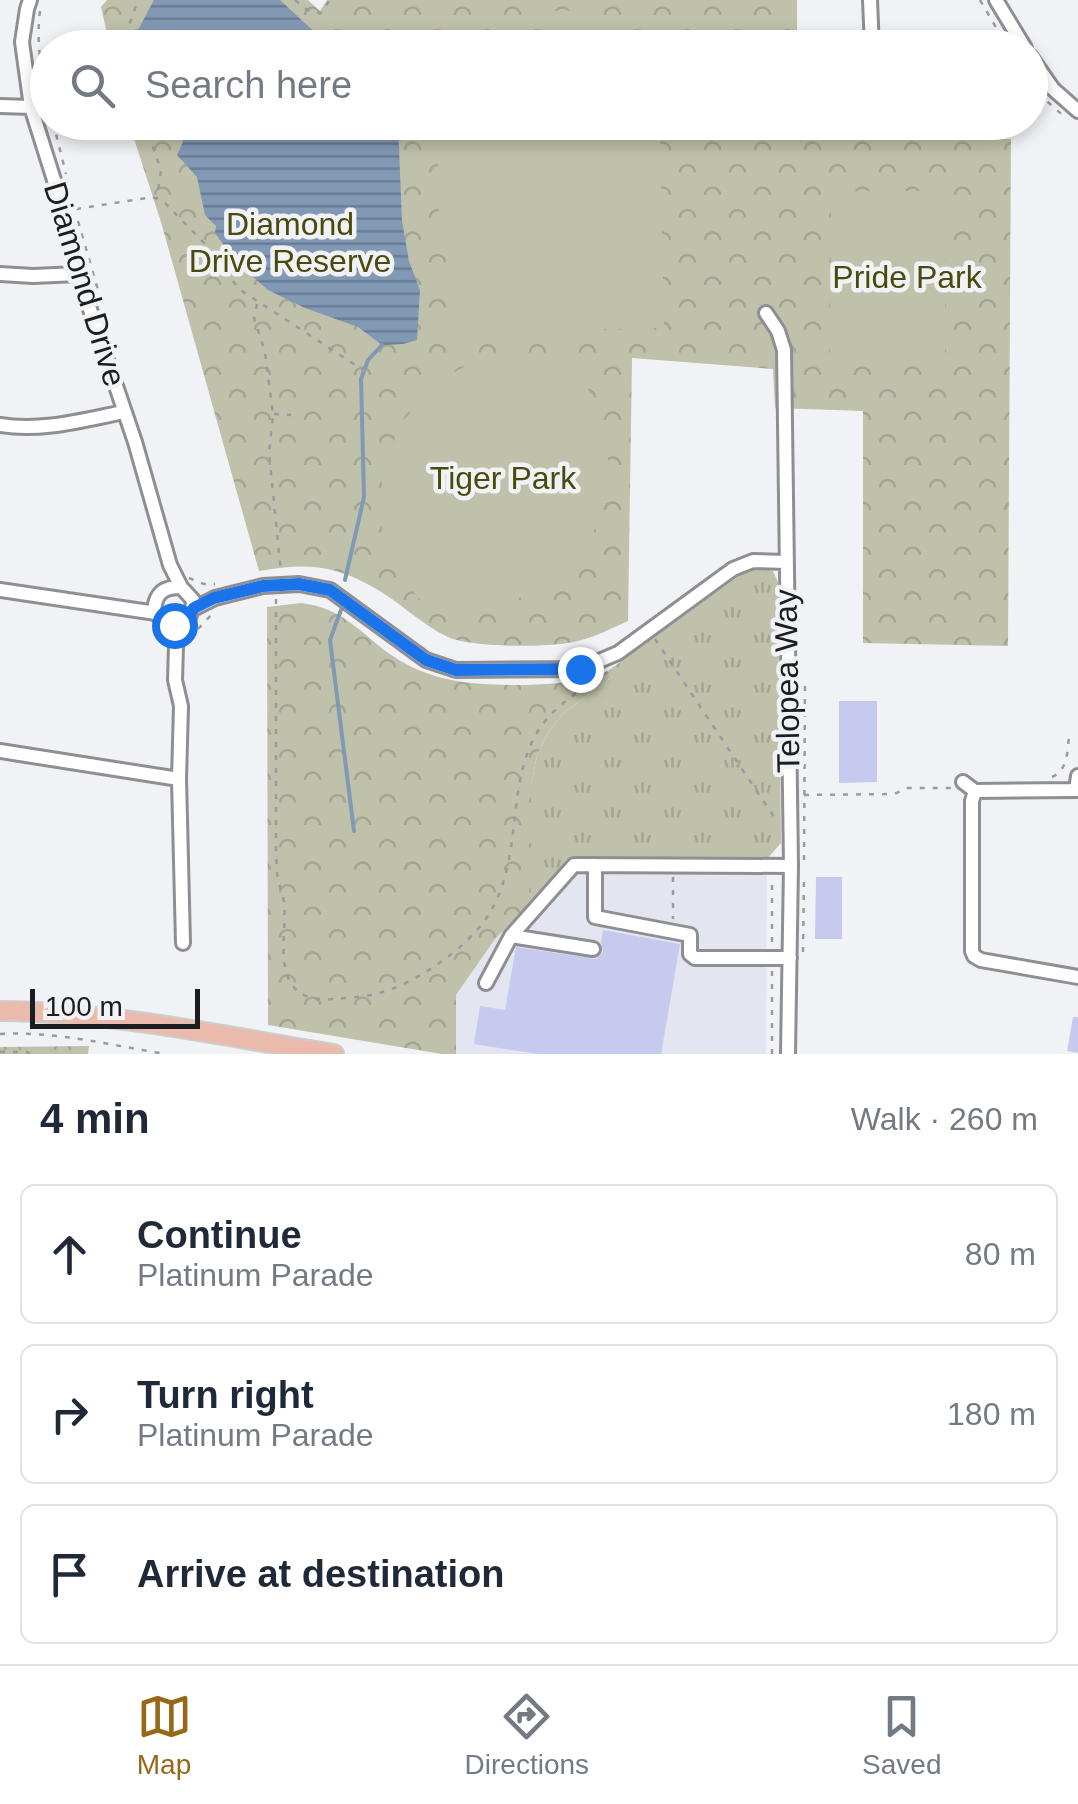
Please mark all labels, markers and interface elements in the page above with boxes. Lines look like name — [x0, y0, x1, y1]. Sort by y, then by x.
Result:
search box — [30, 30, 1048, 140]
icon: search — [65, 58, 120, 113]
text: Search here — [145, 64, 352, 106]
street label: Diamond Drive — [37, 178, 133, 390]
park label: Diamond Drive Reserve — [189, 206, 391, 279]
park label: Pride Park — [832, 259, 983, 295]
park label: Tiger Park — [430, 460, 577, 496]
street label: Telopea Way — [767, 589, 807, 773]
route start — [152, 603, 198, 649]
route end — [558, 647, 604, 693]
scale bar — [30, 984, 200, 1028]
text: 100 m — [45, 991, 123, 1022]
text: 4 min — [40, 1095, 150, 1142]
text: Walk · 260 m — [851, 1101, 1038, 1137]
text: Continue — [137, 1214, 302, 1256]
icon: ahead — [42, 1227, 97, 1282]
text: 80 m — [965, 1236, 1036, 1272]
text: Platinum Parade — [137, 1257, 374, 1293]
text: Turn right — [137, 1374, 314, 1416]
icon: right — [42, 1387, 97, 1442]
text: 180 m — [947, 1396, 1036, 1432]
text: Platinum Parade — [137, 1417, 374, 1453]
icon: arrive — [42, 1547, 97, 1602]
text: Arrive at destination — [137, 1553, 504, 1595]
tab: Map — [137, 1689, 192, 1781]
tab: Directions — [465, 1689, 589, 1781]
tab: Saved — [862, 1689, 941, 1781]

